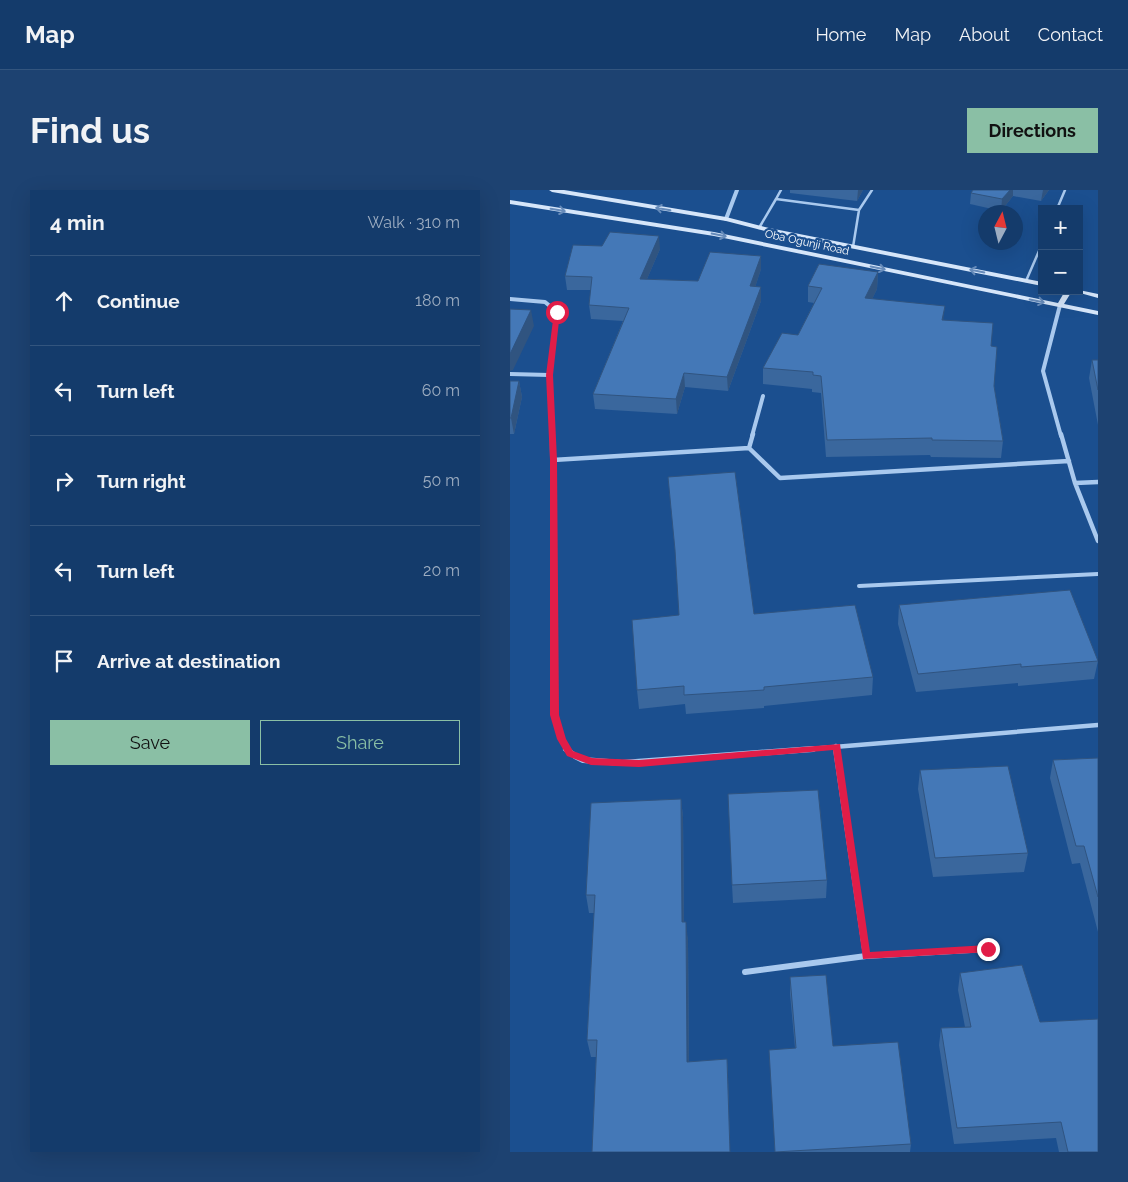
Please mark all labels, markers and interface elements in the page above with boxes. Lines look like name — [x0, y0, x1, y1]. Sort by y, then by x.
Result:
text: Map — [25, 20, 75, 49]
text: Home — [815, 24, 866, 45]
text: Map — [894, 24, 931, 45]
text: About — [959, 24, 1010, 45]
text: Contact — [1038, 24, 1103, 45]
button: Directions — [967, 108, 1098, 153]
text: Find us — [30, 110, 150, 151]
one-way arrow — [655, 203, 671, 213]
one-way arrow — [550, 205, 566, 215]
north arrow — [978, 205, 1023, 250]
map controls — [1038, 205, 1083, 295]
button: + — [1038, 205, 1083, 250]
text: 4 min — [50, 210, 105, 235]
text: Walk · 310 m — [367, 213, 460, 232]
street label: Oba Ogunji Road — [764, 227, 850, 258]
one-way arrow — [710, 231, 726, 241]
button: − — [1038, 250, 1083, 295]
one-way arrow — [869, 264, 885, 273]
one-way arrow — [969, 266, 985, 276]
icon: ahead — [50, 287, 78, 315]
text: Continue — [97, 290, 180, 312]
text: 180 m — [415, 291, 460, 310]
one-way arrow — [1029, 297, 1045, 306]
route start — [546, 301, 569, 324]
icon: left — [50, 377, 78, 405]
text: Turn left — [97, 380, 174, 402]
text: 60 m — [422, 381, 460, 400]
icon: right — [50, 467, 78, 495]
text: Turn right — [97, 470, 186, 492]
text: 50 m — [423, 471, 460, 490]
icon: left — [50, 557, 78, 585]
text: Turn left — [97, 560, 174, 582]
text: 20 m — [423, 561, 460, 580]
icon: arrive — [50, 647, 78, 675]
text: Arrive at destination — [97, 650, 281, 672]
button: Save — [50, 720, 250, 765]
button: Share — [260, 720, 460, 765]
route end — [977, 938, 1000, 961]

